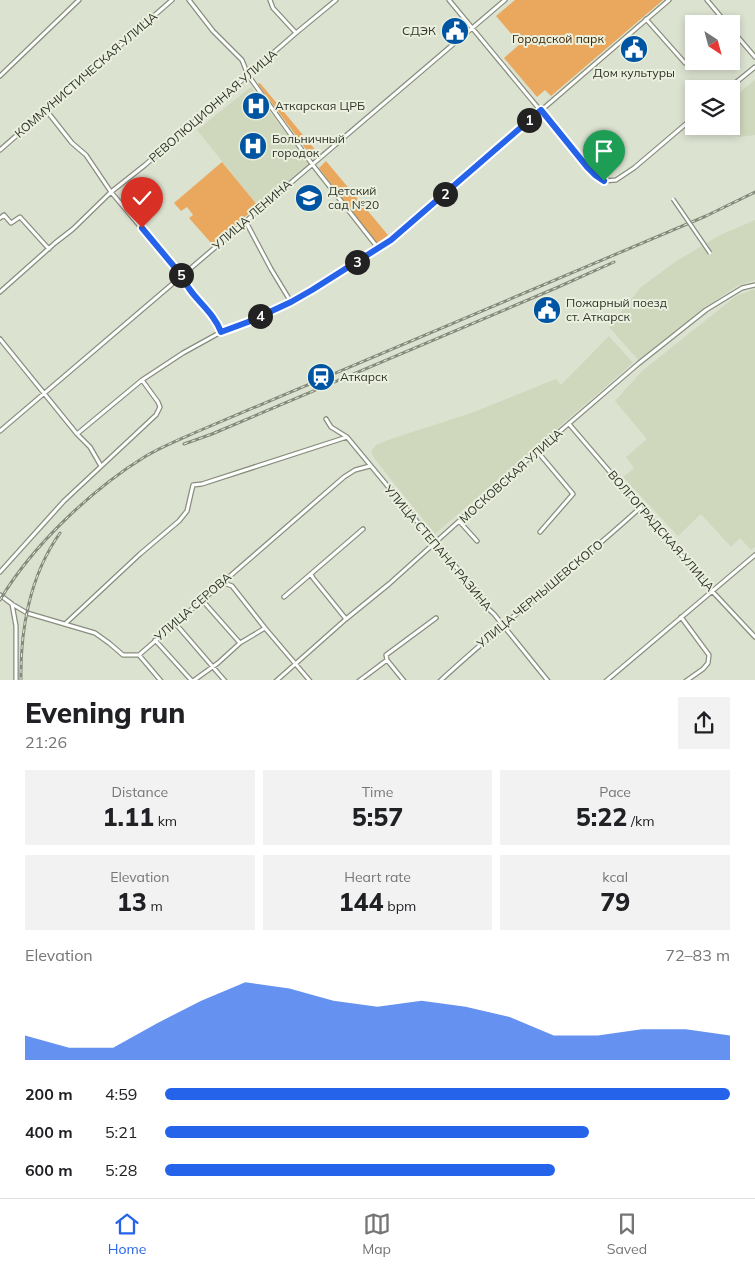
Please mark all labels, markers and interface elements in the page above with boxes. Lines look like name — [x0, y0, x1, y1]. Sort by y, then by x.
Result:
street label: КОММУНИСТИЧЕСКАЯ УЛИЦА — [11, 8, 160, 141]
north arrow — [685, 15, 740, 70]
map controls — [685, 15, 740, 135]
public building icon: СДЭК — [440, 16, 470, 46]
place label: СДЭК — [402, 23, 436, 38]
park label: Городской парк — [512, 31, 604, 46]
public building icon: Дом культуры — [619, 34, 649, 64]
street label: РЕВОЛЮЦИОННАЯ УЛИЦА — [146, 46, 280, 165]
place label: Дом культуры — [593, 65, 675, 80]
button: layers — [685, 80, 740, 135]
hospital icon: Аткарская ЦРБ — [241, 91, 271, 121]
place label: Аткарская ЦРБ — [275, 98, 365, 113]
pin: 1 — [516, 108, 542, 132]
text: 1 — [525, 111, 534, 129]
pin — [583, 130, 625, 181]
hospital icon: Больничный городок — [238, 131, 268, 161]
place label: Больничный городок — [272, 131, 345, 160]
icon: arrive — [590, 137, 618, 165]
street label: УЛИЦА ЛЕНИНА — [208, 176, 294, 254]
pin — [121, 177, 163, 228]
pin: 2 — [432, 182, 458, 206]
school or university icon: Детский сад №20 — [294, 183, 324, 213]
place label: Детский сад №20 — [328, 183, 379, 212]
icon: check — [128, 184, 156, 212]
text: 2 — [441, 185, 450, 203]
pin: 3 — [344, 250, 370, 274]
text: 3 — [353, 253, 362, 271]
pin: 5 — [168, 262, 194, 288]
text: 5 — [177, 266, 186, 284]
public building icon: Пожарный поезд ст. Аткарск — [532, 295, 562, 325]
place label: Пожарный поезд ст. Аткарск — [566, 295, 667, 324]
pin: 4 — [248, 304, 272, 328]
text: 4 — [256, 307, 265, 325]
station icon: Аткарск — [306, 362, 336, 392]
place label: Аткарск — [340, 369, 388, 384]
street label: МОСКОВСКАЯ УЛИЦА — [456, 425, 565, 526]
street label: ВОЛГОГРАДСКАЯ УЛИЦА — [605, 467, 718, 594]
street label: УЛИЦА СТЕПАНА РАЗИНА — [381, 481, 496, 614]
street label: УЛИЦА ЧЕРНЫШЕВСКОГО — [473, 537, 606, 651]
street label: УЛИЦА СЕРОВА — [150, 569, 234, 645]
text: Evening run — [25, 695, 185, 730]
button: share — [678, 697, 730, 749]
text: 21:26 — [25, 732, 67, 752]
text: Distance — [112, 783, 168, 801]
text: Time — [362, 783, 393, 801]
text: Pace — [599, 783, 631, 801]
text: 1.11 — [102, 801, 154, 832]
text: 5:57 — [352, 801, 403, 832]
text: 5:22 — [576, 801, 627, 832]
text: km — [154, 812, 177, 830]
text: /km — [627, 812, 654, 830]
text: Elevation — [110, 868, 169, 886]
text: Heart rate — [344, 868, 411, 886]
text: kcal — [602, 868, 628, 886]
text: 13 — [117, 886, 147, 917]
text: 144 — [339, 886, 384, 917]
text: 79 — [600, 886, 630, 917]
text: m — [147, 897, 163, 915]
text: bpm — [384, 897, 416, 915]
text: Elevation — [25, 945, 93, 965]
text: 72–83 m — [665, 945, 730, 965]
text: 200 m — [25, 1084, 73, 1104]
text: 4:59 — [105, 1084, 137, 1104]
text: 400 m — [25, 1122, 73, 1142]
text: 5:21 — [105, 1122, 137, 1142]
text: 600 m — [25, 1160, 73, 1180]
text: 5:28 — [105, 1160, 137, 1180]
tab: Home — [108, 1210, 146, 1258]
tab: Map — [362, 1210, 391, 1258]
tab: Saved — [607, 1210, 647, 1258]

